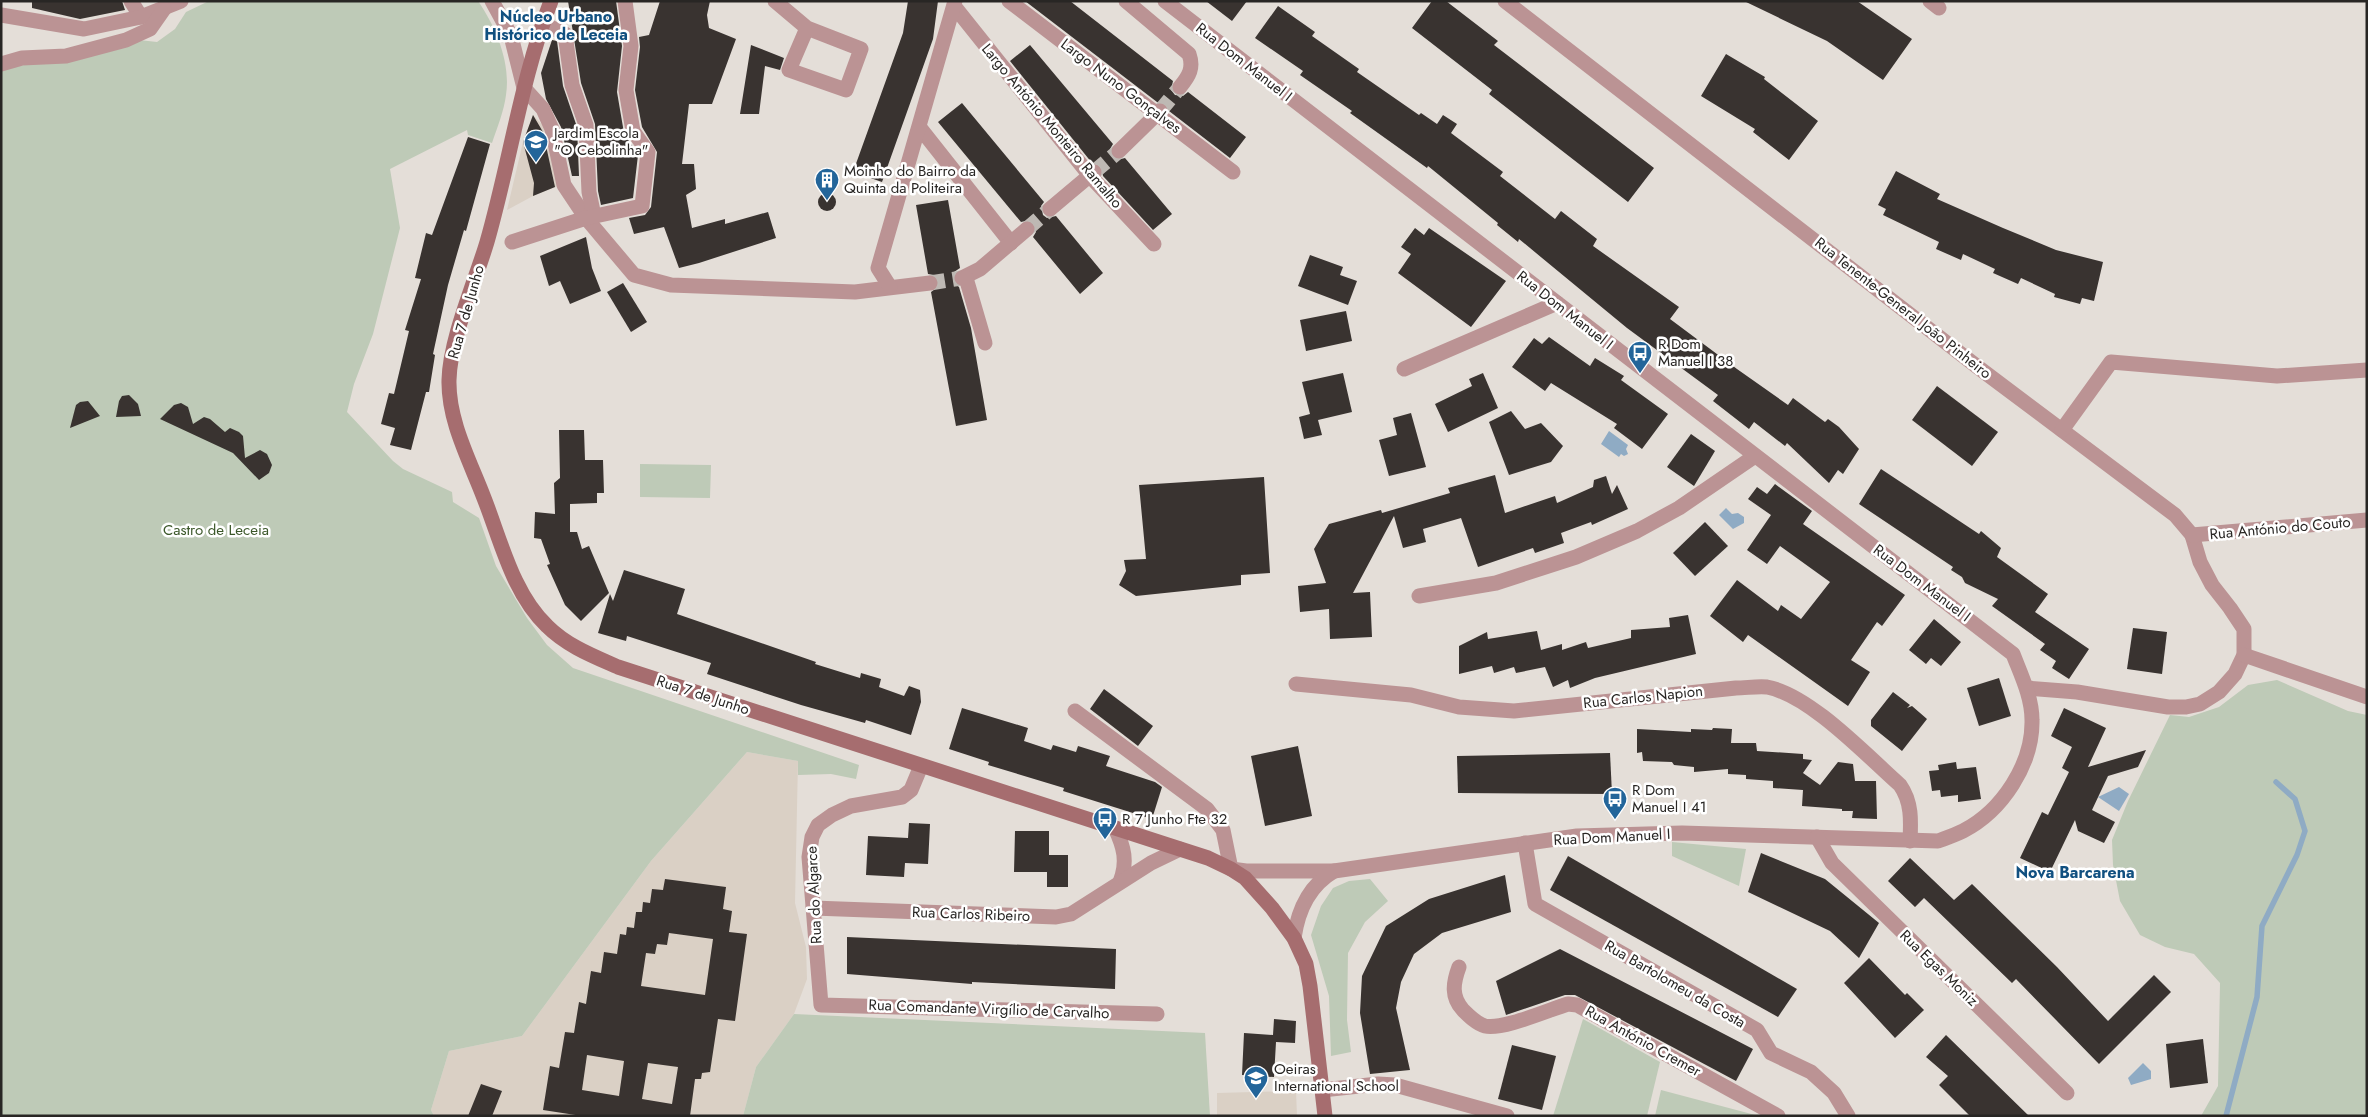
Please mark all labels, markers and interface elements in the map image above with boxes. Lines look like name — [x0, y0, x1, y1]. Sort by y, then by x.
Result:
district label: Núcleo Urbano Histórico de Leceia — [484, 5, 628, 46]
street label: Rua Dom Manuel I — [1191, 17, 1297, 107]
street label: Largo Nuno Gonçalves — [1056, 33, 1186, 139]
street label: Largo António Monteiro Ramalho — [976, 39, 1128, 213]
place label: Jardim Escola "O Cebolinha" — [552, 122, 648, 161]
school or university icon: Jardim Escola "O Cebolinha" — [523, 129, 549, 163]
place label: Moinho do Bairro da Quinta da Politeira — [844, 160, 976, 199]
building icon: Moinho do Bairro da Quinta da Politeira — [814, 167, 840, 201]
street label: Rua Tenente-General João Pinheiro — [1810, 232, 1996, 384]
street label: Rua 7 de Junho — [442, 263, 490, 361]
street label: Rua Dom Manuel I — [1512, 265, 1618, 355]
place label: R Dom Manuel I 38 — [1658, 333, 1733, 372]
bus stop icon: R Dom Manuel I 38 — [1627, 340, 1653, 374]
street label: Rua António do Couto — [2209, 511, 2351, 545]
park label: Castro de Leceia — [163, 519, 269, 541]
street label: Rua Dom Manuel I — [1869, 539, 1975, 627]
street label: Rua 7 de Junho — [654, 670, 752, 720]
street label: Rua Carlos Napion — [1582, 680, 1704, 714]
place label: R Dom Manuel I 41 — [1632, 779, 1706, 818]
bus stop icon: R Dom Manuel I 41 — [1602, 786, 1628, 820]
bus stop icon: R 7 Junho Fte 32 — [1092, 806, 1118, 840]
place label: R 7 Junho Fte 32 — [1122, 808, 1227, 830]
street label: Rua Dom Manuel I — [1553, 823, 1671, 851]
street label: Rua do Algarce — [800, 845, 828, 945]
district label: Nova Barcarena — [2015, 861, 2135, 884]
street label: Rua Carlos Ribeiro — [911, 901, 1031, 927]
street label: Rua Egas Moniz — [1895, 925, 1983, 1011]
street label: Rua Bartolomeu da Costa — [1600, 935, 1750, 1033]
street label: Rua Comandante Virgílio de Carvalho — [868, 994, 1110, 1024]
street label: Rua António Cremer — [1581, 1000, 1706, 1082]
place label: Oeiras International School — [1274, 1058, 1399, 1097]
school or university icon: Oeiras International School — [1243, 1065, 1269, 1099]

